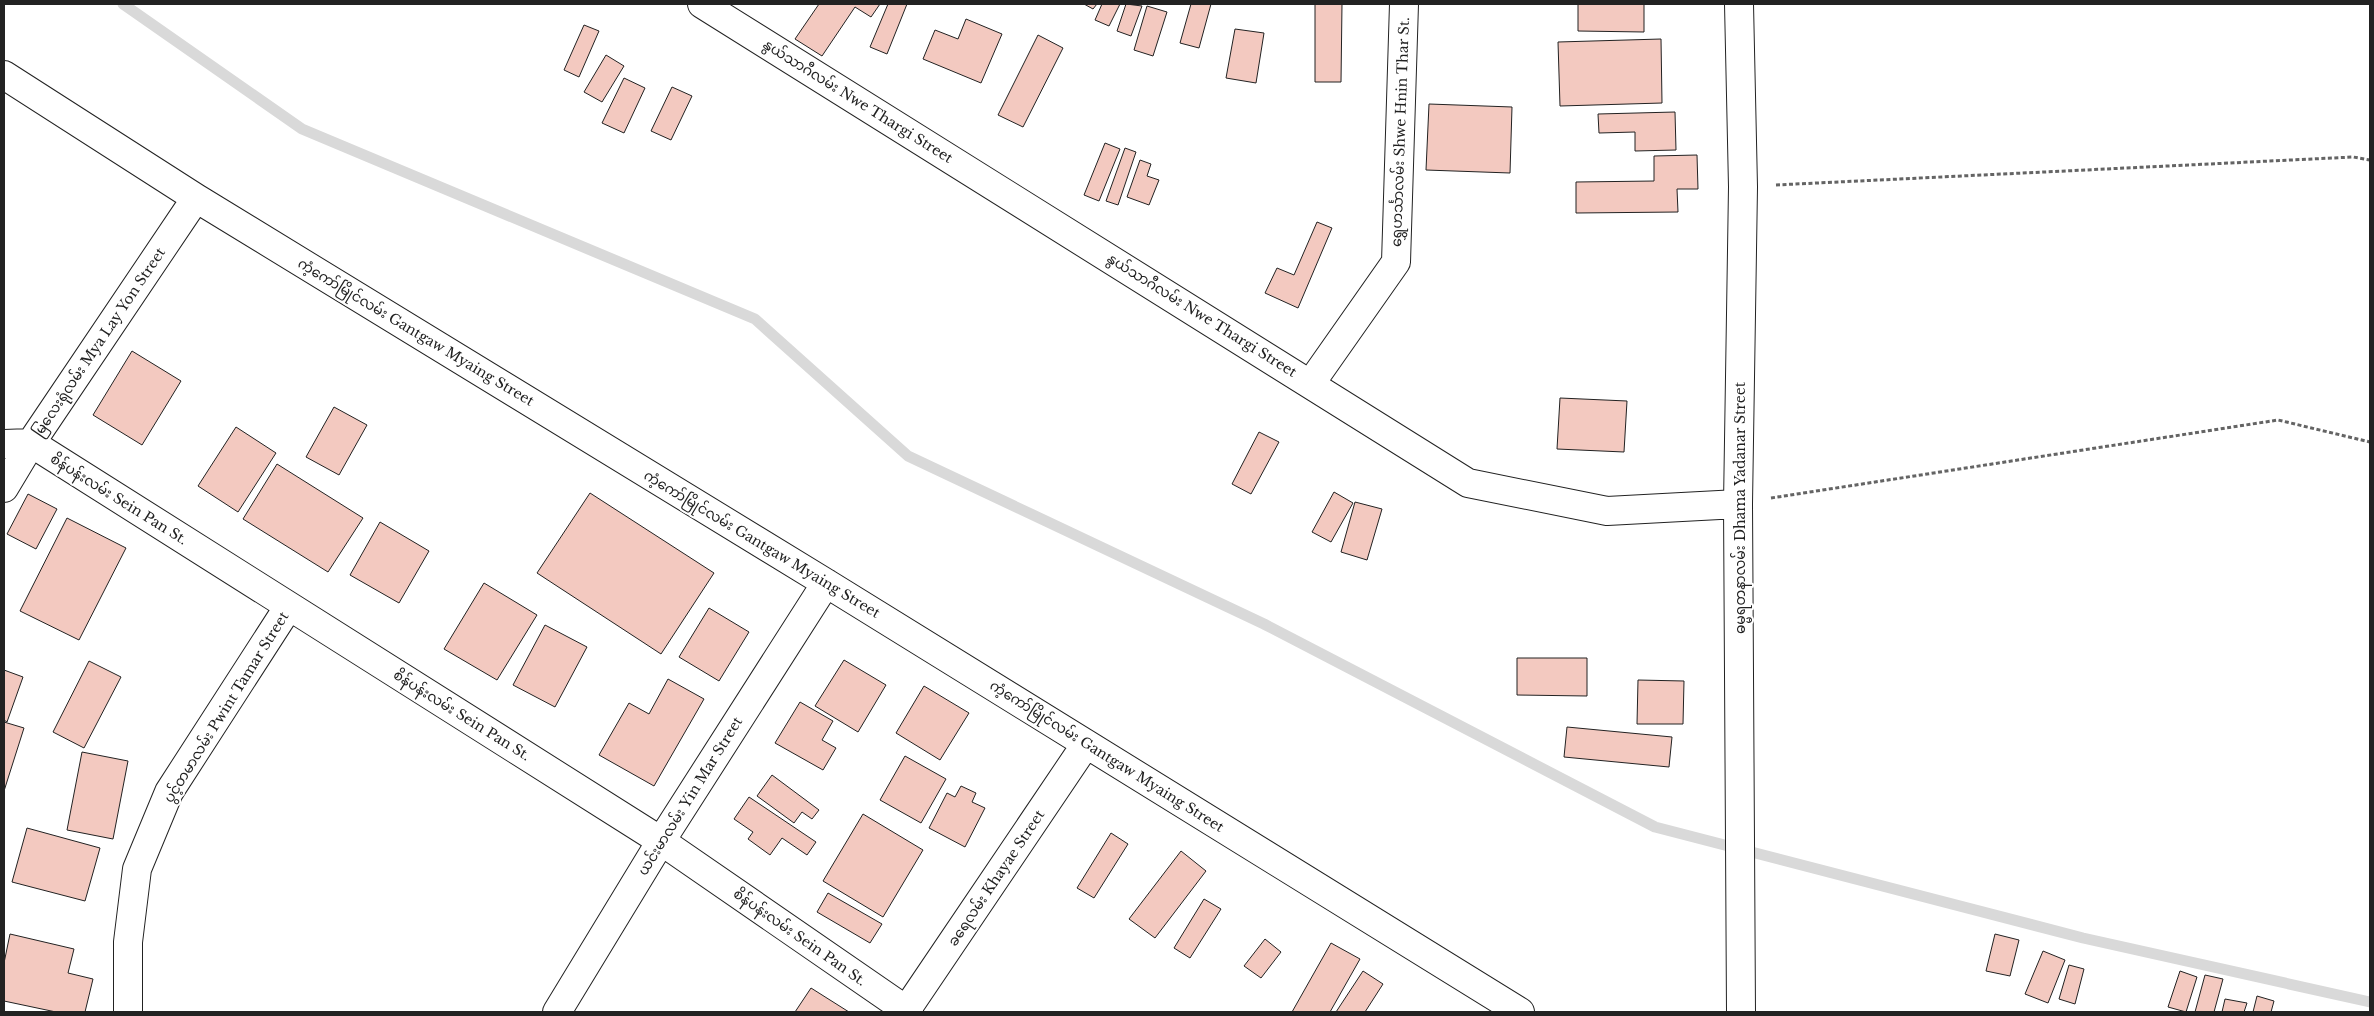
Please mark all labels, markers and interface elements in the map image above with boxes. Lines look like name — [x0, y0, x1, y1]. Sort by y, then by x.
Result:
street label: ရွှေဟင်္သာလမ်း Shwe Hnin Thar St. — [1386, 17, 1416, 247]
street label: နွယ်သာဂီလမ်း Nwe Thargi Street — [759, 34, 957, 169]
street label: မြလေးရုံလမ်း Mya Lay Yon Street — [28, 243, 172, 442]
street label: နွယ်သာဂီလမ်း Nwe Thargi Street — [1103, 248, 1301, 383]
street label: ကံ့ကော်မြိုင်လမ်း Gantgaw Myaing Street — [293, 253, 539, 413]
street label: ဓမ္မရတနာလမ်း Dhama Yadanar Street — [1730, 381, 1752, 634]
street label: စိန်ပန်းလမ်း Sein Pan St. — [46, 449, 191, 551]
street label: ကံ့ကော်မြိုင်လမ်း Gantgaw Myaing Street — [639, 465, 885, 625]
street label: ပွင့်တမာလမ်း Pwint Tamar Street — [159, 607, 294, 807]
street label: စိန်ပန်းလမ်း Sein Pan St. — [389, 665, 534, 767]
street label: ကံ့ကော်မြိုင်လမ်း Gantgaw Myaing Street — [985, 675, 1228, 839]
street label: ယင်းမာလမ်း Yin Mar Street — [633, 712, 747, 879]
street label: ခရေလမ်း Khayae Street — [943, 805, 1051, 951]
street label: စိန်ပန်းလမ်း Sein Pan St. — [728, 883, 870, 992]

